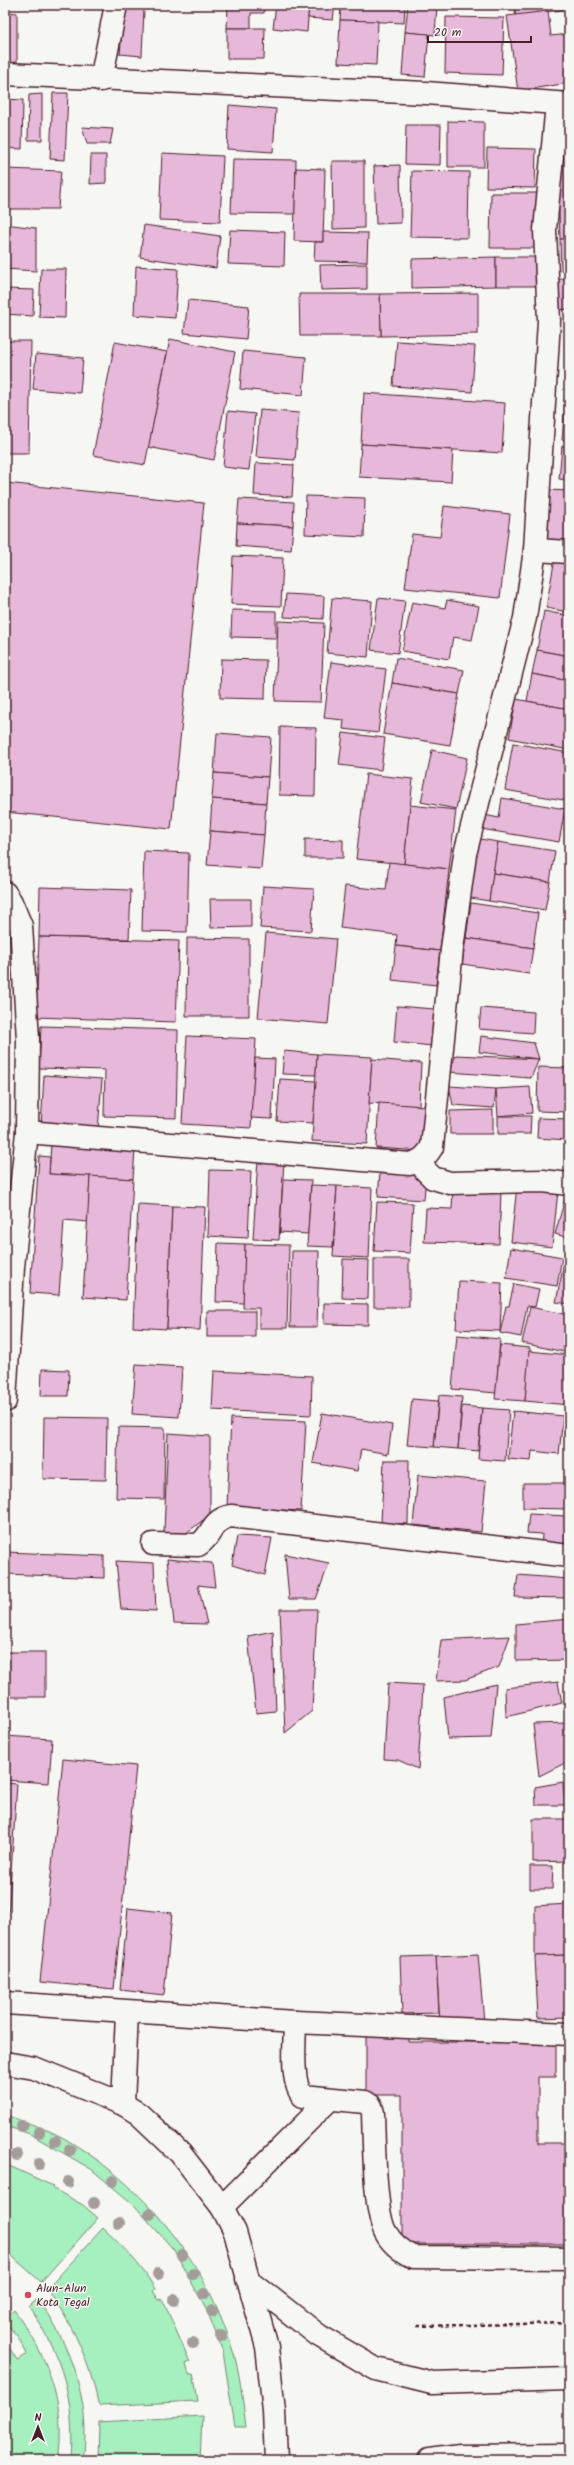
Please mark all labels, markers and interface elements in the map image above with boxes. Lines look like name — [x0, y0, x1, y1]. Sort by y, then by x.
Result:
scale bar — [428, 18, 531, 44]
text: 20 m — [434, 23, 462, 42]
place label: Alun-Alun Kota Tegal — [36, 2279, 90, 2312]
marker: Alun-Alun Kota Tegal — [23, 2290, 33, 2300]
north arrow — [18, 2407, 58, 2447]
text: N — [35, 2409, 42, 2427]

